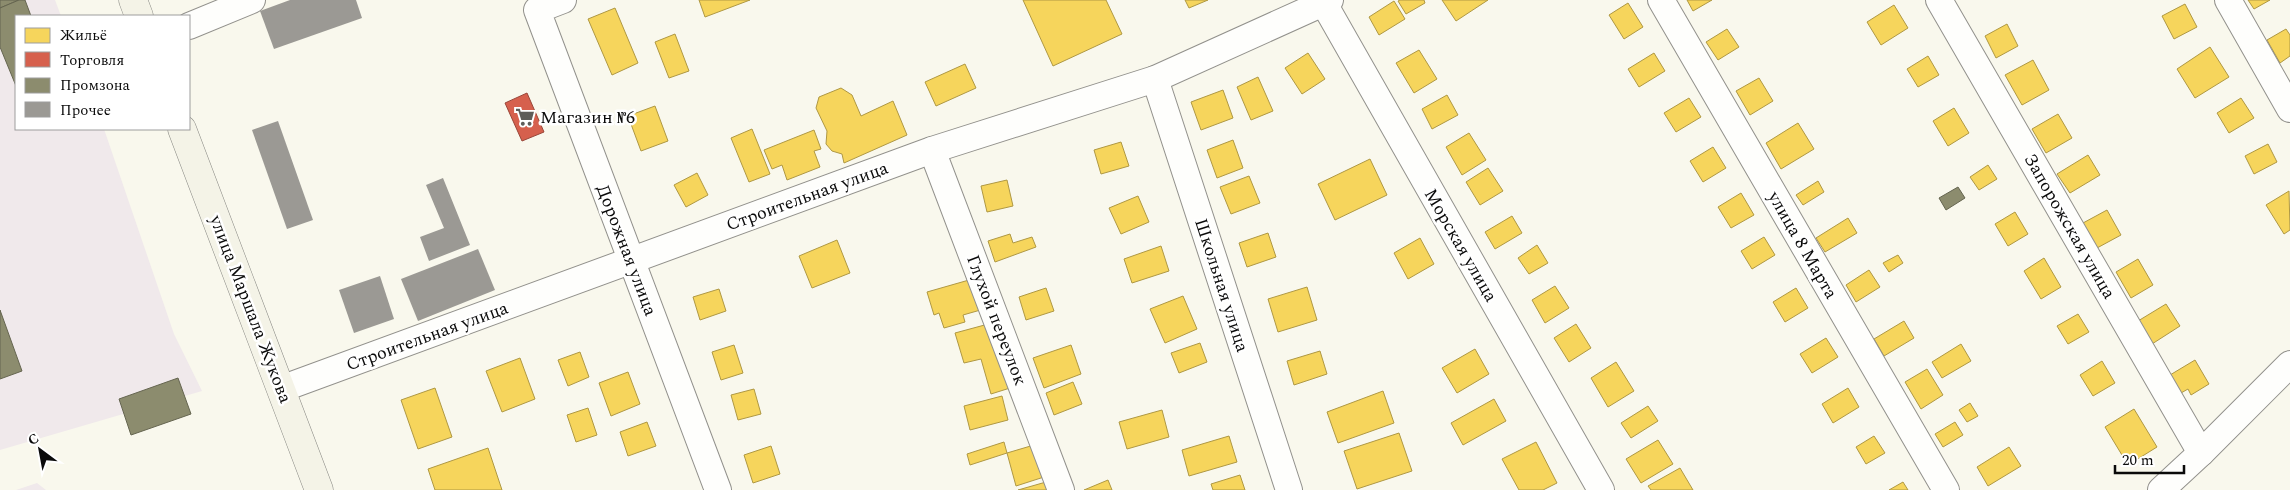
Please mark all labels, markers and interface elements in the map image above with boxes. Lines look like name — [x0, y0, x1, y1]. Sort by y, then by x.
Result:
legend — [15, 15, 190, 130]
text: Жильё — [60, 24, 107, 47]
text: Торговля — [60, 49, 124, 72]
text: Промзона — [60, 74, 131, 97]
text: Прочее — [60, 99, 111, 122]
place label: Магазин №6 — [540, 104, 635, 131]
supermarket icon: Магазин №6 — [514, 106, 536, 128]
street label: Запорожская улица — [2017, 148, 2122, 304]
street label: Строительная улица — [722, 154, 892, 238]
street label: Дорожная улица — [589, 181, 664, 320]
street label: Морская улица — [1417, 183, 1504, 307]
street label: улица 8 Марта — [1760, 185, 1844, 304]
street label: улица Маршала Жукова — [202, 210, 299, 407]
street label: Школьная улица — [1187, 215, 1256, 356]
street label: Глухой переулок — [959, 251, 1034, 389]
street label: Строительная улица — [342, 294, 512, 378]
north arrow — [15, 425, 65, 475]
text: С — [24, 428, 43, 451]
scale bar — [2115, 442, 2184, 474]
text: 20 m — [2122, 449, 2154, 472]

